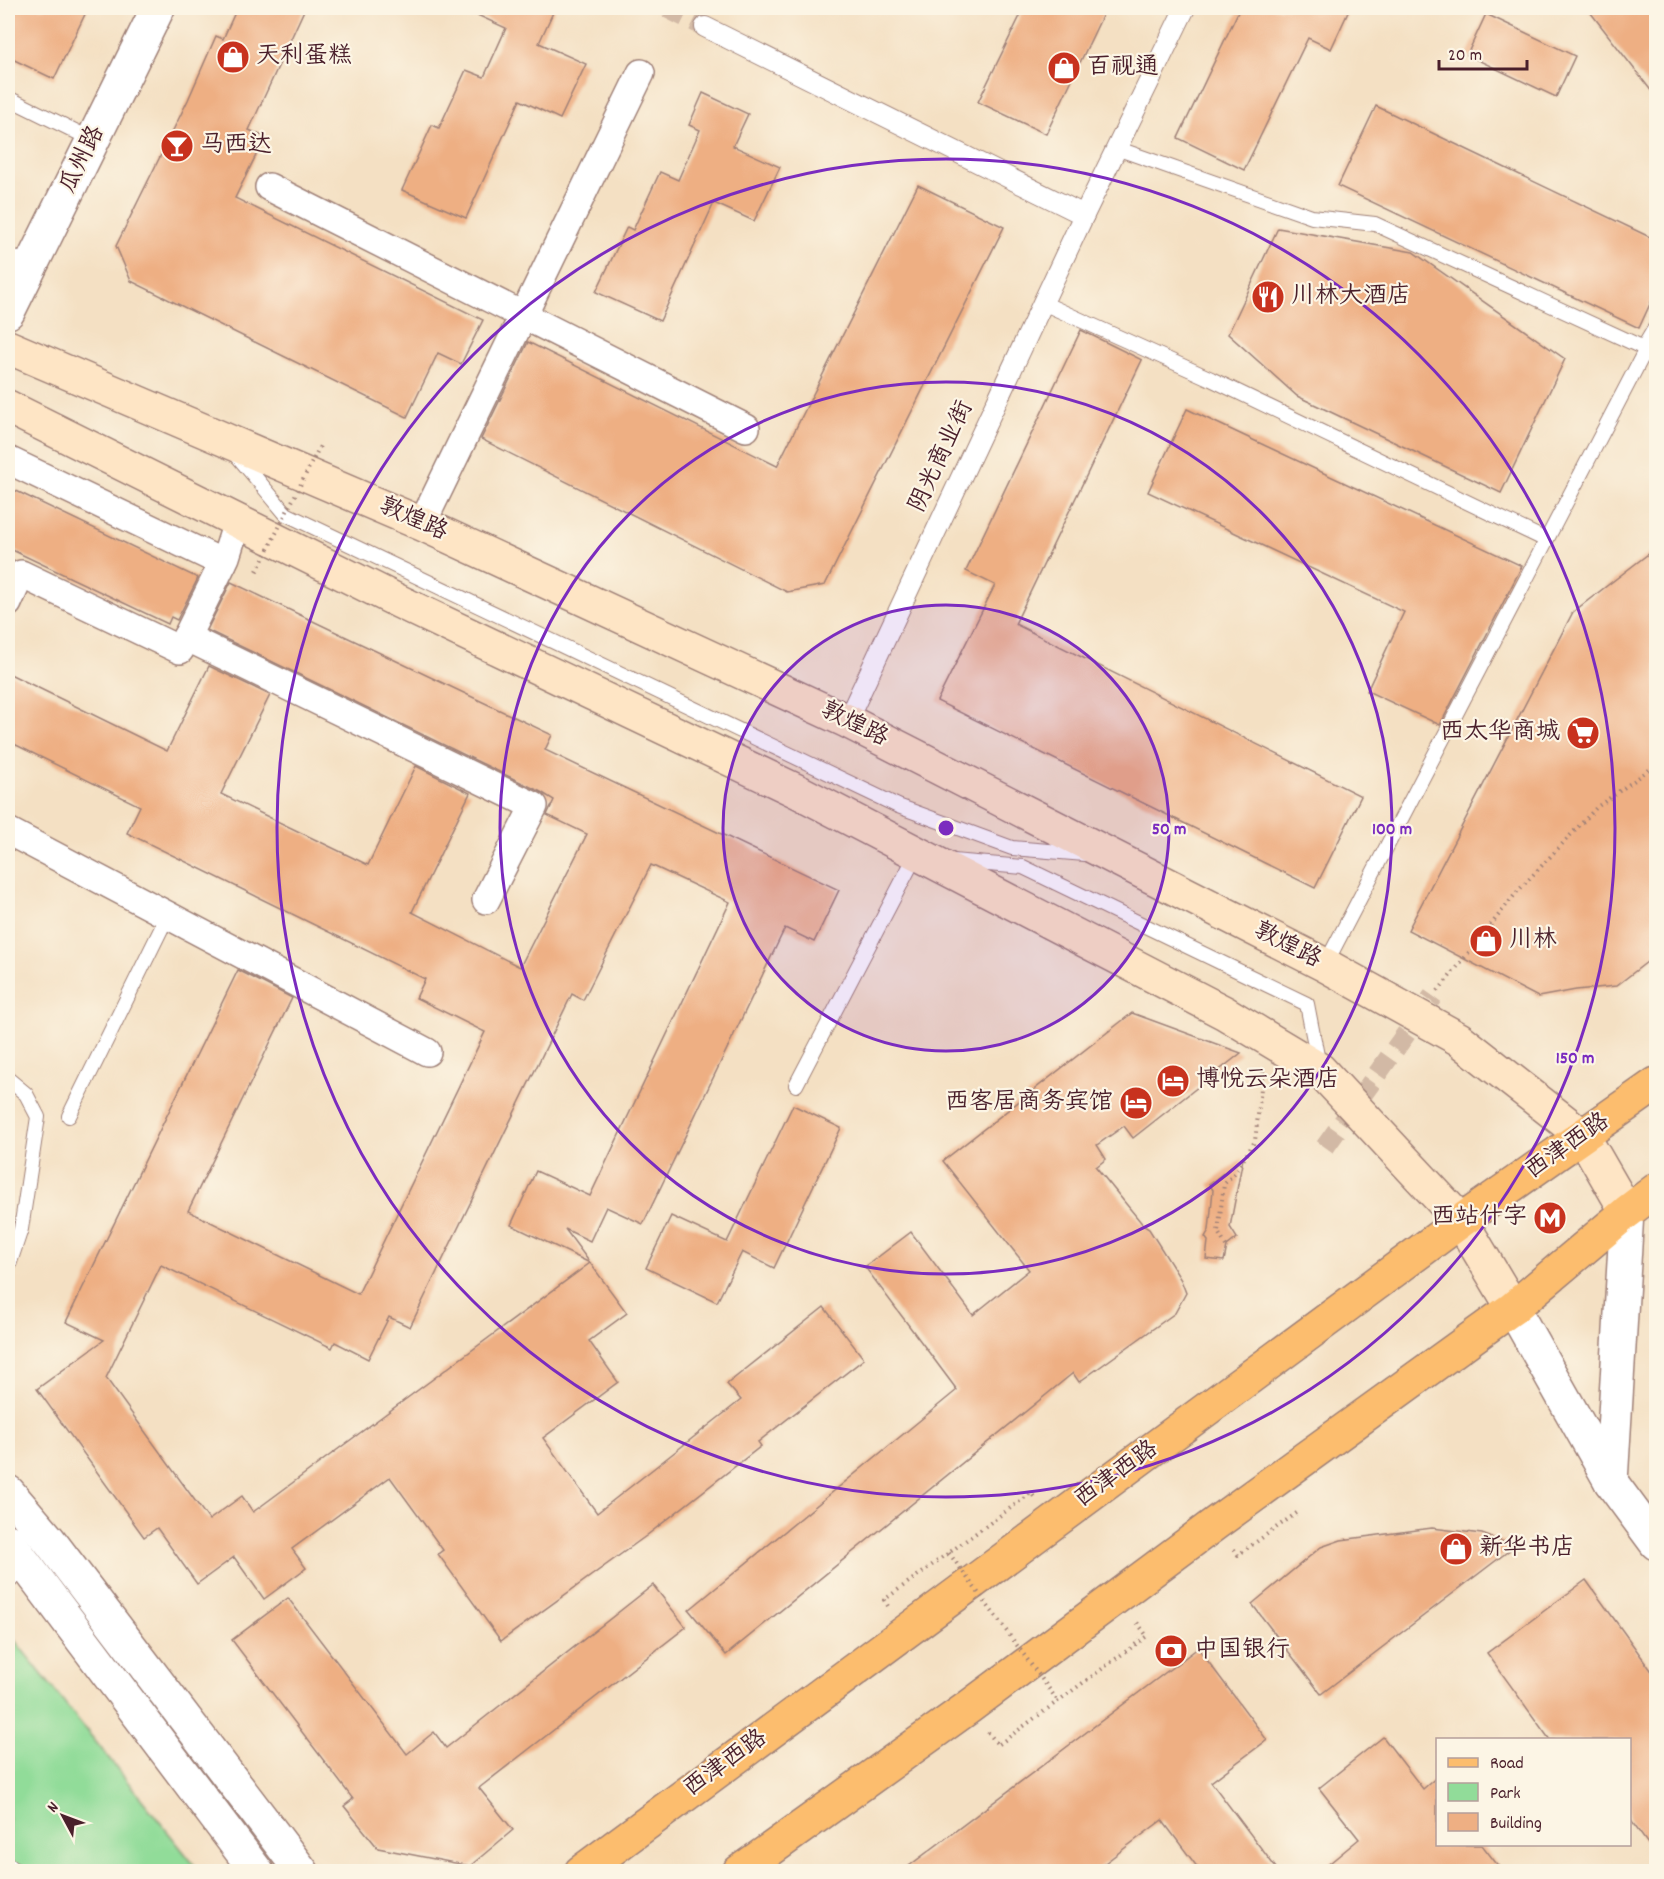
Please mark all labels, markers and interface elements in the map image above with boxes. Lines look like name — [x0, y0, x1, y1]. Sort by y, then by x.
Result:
scale bar — [1439, 33, 1528, 71]
shop icon: 天利蛋糕 — [215, 39, 251, 75]
place label: 天利蛋糕 — [256, 40, 352, 74]
text: 20 m — [1448, 44, 1482, 69]
shop icon: 百视通 — [1046, 50, 1082, 86]
place label: 百视通 — [1087, 51, 1159, 85]
street label: 瓜州路 — [52, 120, 114, 200]
bar icon: 马西达 — [159, 128, 195, 164]
place label: 马西达 — [200, 129, 272, 163]
restaurant icon: 川林大酒店 — [1250, 279, 1286, 315]
place label: 川林大酒店 — [1291, 280, 1411, 314]
street label: 阴光商业街 — [901, 395, 983, 519]
street label: 敦煌路 — [373, 490, 453, 550]
street label: 敦煌路 — [814, 694, 894, 756]
supermarket icon: 西太华商城 — [1565, 715, 1601, 751]
place label: 西太华商城 — [1440, 716, 1560, 750]
centre of rings — [936, 818, 956, 838]
text: 50 m — [1152, 818, 1186, 843]
text: 100 m — [1372, 818, 1412, 843]
street label: 敦煌路 — [1247, 915, 1327, 977]
shop icon: 川林 — [1468, 923, 1504, 959]
place label: 川林 — [1509, 924, 1557, 958]
text: 150 m — [1556, 1047, 1594, 1072]
hotel icon: 博悦云朵酒店 — [1155, 1063, 1191, 1099]
place label: 博悦云朵酒店 — [1196, 1064, 1340, 1098]
hotel icon: 西客居商务宾馆 — [1118, 1085, 1154, 1121]
place label: 西客居商务宾馆 — [945, 1086, 1113, 1120]
street label: 西津西路 — [1519, 1106, 1617, 1188]
metro station icon: 西站什字 — [1532, 1200, 1568, 1236]
place label: 西站什字 — [1431, 1201, 1527, 1235]
street label: 西津西路 — [1068, 1433, 1166, 1517]
shop icon: 新华书店 — [1438, 1531, 1474, 1567]
place label: 新华书店 — [1479, 1532, 1575, 1566]
bank icon: 中国银行 — [1153, 1633, 1189, 1669]
place label: 中国银行 — [1194, 1634, 1290, 1668]
street label: 西津西路 — [677, 1722, 775, 1806]
legend — [1436, 1738, 1631, 1846]
text: Road — [1490, 1752, 1524, 1777]
text: Park — [1490, 1782, 1521, 1807]
north arrow — [33, 1786, 93, 1846]
text: N — [42, 1797, 65, 1818]
text: Building — [1490, 1812, 1542, 1837]

